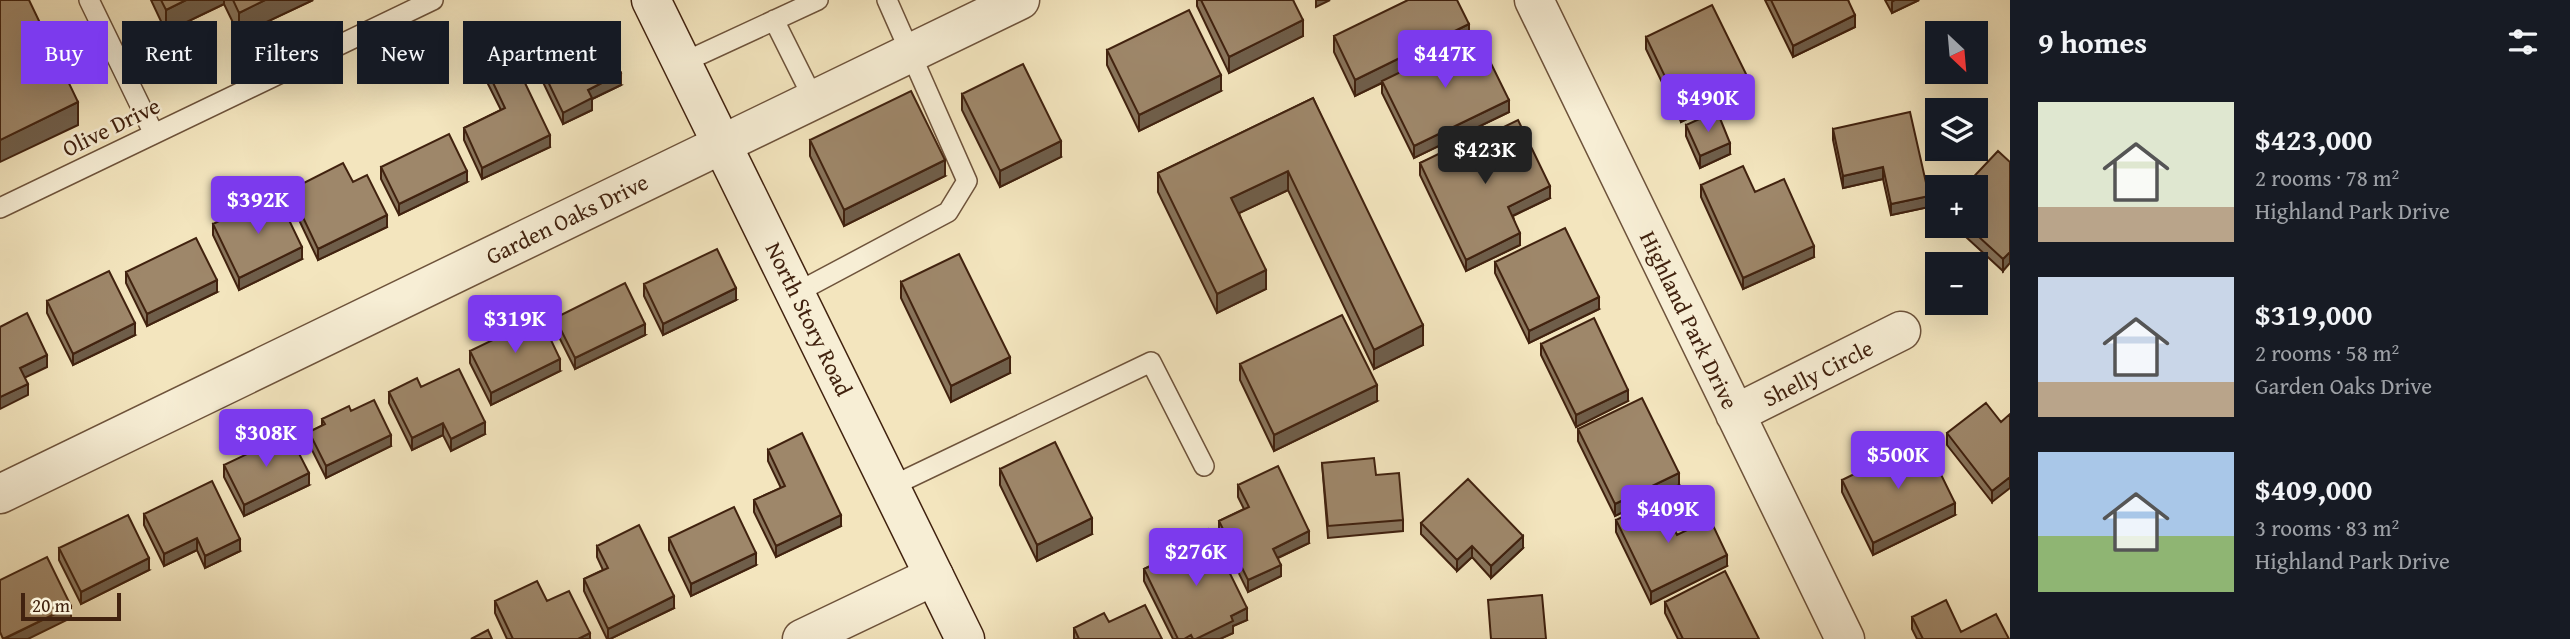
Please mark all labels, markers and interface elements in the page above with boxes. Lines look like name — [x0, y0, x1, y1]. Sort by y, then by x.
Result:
text: 9 homes — [2038, 20, 2147, 64]
chip: Buy — [21, 21, 108, 84]
chip: Rent — [122, 21, 217, 84]
chip: Filters — [231, 21, 343, 84]
chip: New — [357, 21, 449, 84]
chip: Apartment — [463, 21, 621, 84]
north arrow — [1925, 21, 1988, 84]
map controls — [1925, 21, 1988, 315]
icon: filters — [2504, 23, 2542, 61]
pin: $447K — [1396, 31, 1494, 90]
text: $447K — [1414, 36, 1476, 69]
pin: $490K — [1659, 74, 1757, 134]
text: $490K — [1677, 80, 1739, 113]
street label: Olive Drive — [56, 89, 165, 164]
button: layers — [1925, 98, 1988, 161]
text: $423,000 — [2255, 117, 2372, 161]
pin: $423K — [1436, 127, 1534, 186]
icon: home — [2094, 130, 2178, 214]
text: $423K — [1454, 132, 1516, 165]
text: 2 rooms · 78 m² — [2255, 161, 2399, 194]
street label: Garden Oaks Drive — [480, 165, 654, 272]
button: + — [1925, 175, 1988, 238]
pin: $392K — [209, 176, 307, 236]
text: $392K — [227, 182, 289, 215]
text: Highland Park Drive — [2255, 194, 2450, 227]
street label: Highland Park Drive — [1632, 225, 1747, 415]
street label: North Story Road — [758, 236, 861, 402]
button: − — [1925, 252, 1988, 315]
text: $319,000 — [2255, 292, 2372, 336]
pin: $319K — [466, 296, 564, 355]
text: $319K — [484, 301, 546, 334]
icon: home — [2094, 305, 2178, 389]
street label: Shelly Circle — [1757, 331, 1879, 414]
text: 2 rooms · 58 m² — [2255, 336, 2399, 369]
text: Garden Oaks Drive — [2255, 369, 2432, 402]
pin: $308K — [217, 410, 315, 469]
text: $308K — [235, 415, 297, 448]
pin: $500K — [1849, 432, 1947, 491]
text: $500K — [1867, 437, 1929, 470]
text: $409,000 — [2255, 467, 2372, 511]
icon: home — [2094, 480, 2178, 564]
pin: $409K — [1619, 486, 1717, 545]
text: $409K — [1637, 491, 1699, 524]
text: 3 rooms · 83 m² — [2255, 511, 2399, 544]
pin: $276K — [1147, 528, 1245, 588]
text: $276K — [1165, 534, 1227, 567]
text: Highland Park Drive — [2255, 544, 2450, 577]
scale bar — [21, 590, 121, 622]
text: 20 m — [32, 591, 70, 619]

